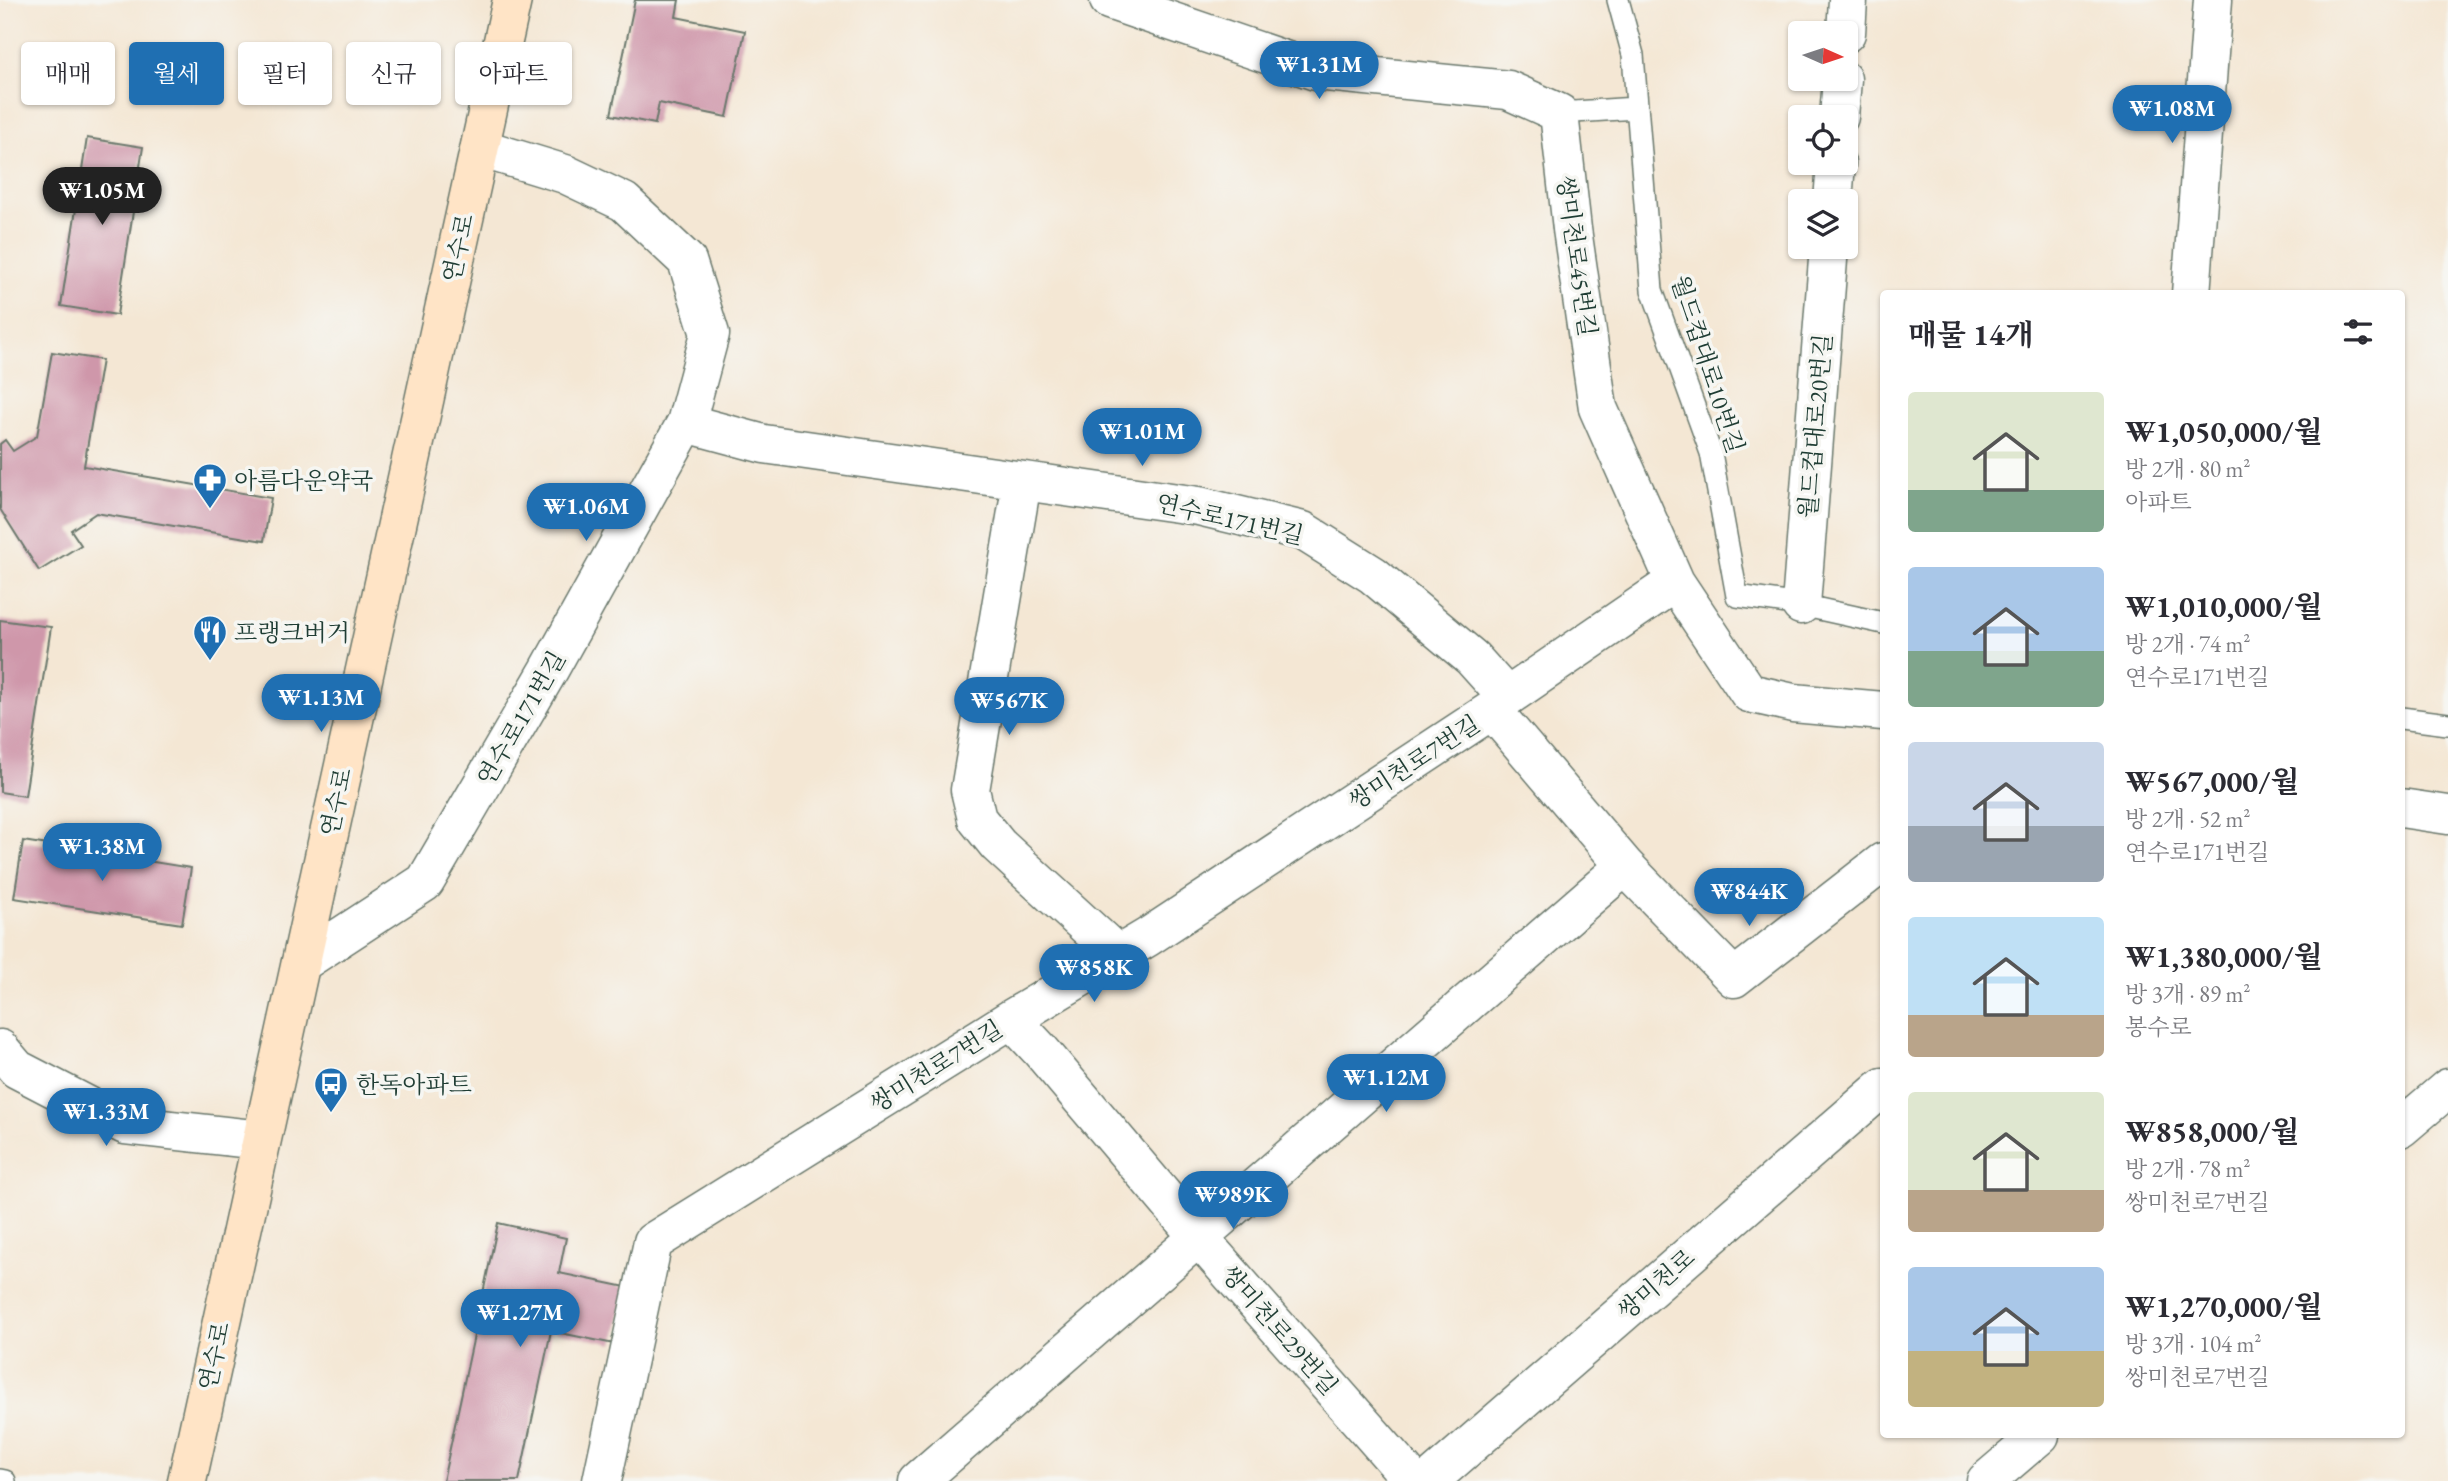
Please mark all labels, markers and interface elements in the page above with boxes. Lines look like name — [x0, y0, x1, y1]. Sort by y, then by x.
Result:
north arrow — [1788, 21, 1858, 91]
map controls — [1788, 21, 1858, 259]
chip: 매매 — [21, 42, 115, 105]
chip: 월세 — [129, 42, 224, 105]
chip: 필터 — [238, 42, 332, 105]
chip: 신규 — [346, 42, 441, 105]
chip: 아파트 — [455, 42, 572, 105]
pin: ₩1.31M — [1262, 42, 1376, 101]
text: ₩1.31M — [1276, 49, 1362, 79]
pin: ₩1.08M — [2115, 86, 2229, 145]
text: ₩1.08M — [2129, 93, 2215, 123]
button: locate — [1788, 105, 1858, 175]
pin: ₩1.05M — [45, 168, 159, 227]
street label: 쌍미천로45번길 — [1550, 174, 1604, 338]
text: ₩1.05M — [59, 175, 145, 205]
button: layers — [1788, 189, 1858, 259]
street label: 연수로 — [436, 211, 480, 285]
street label: 월드컵대로10번길 — [1665, 271, 1751, 457]
icon: filters — [2339, 313, 2377, 351]
text: 매물 14개 — [1908, 315, 2034, 354]
street label: 월드컵대로20번길 — [1791, 332, 1839, 520]
pin: ₩1.01M — [1085, 408, 1199, 468]
text: ₩1,050,000/월 — [2125, 412, 2323, 451]
text: ₩1.01M — [1099, 416, 1185, 446]
icon: home — [1964, 420, 2048, 504]
text: 방 2개 · 80 m² — [2125, 454, 2250, 484]
pharmacy icon: 아름다운약국 — [191, 461, 229, 510]
place label: 아름다운약국 — [234, 465, 373, 496]
pin: ₩1.06M — [529, 484, 643, 543]
street label: 연수로171번길 — [1153, 487, 1307, 551]
text: 아파트 — [2125, 487, 2192, 517]
text: ₩1.06M — [543, 491, 629, 521]
text: ₩1,010,000/월 — [2125, 587, 2323, 626]
icon: home — [1964, 595, 2048, 679]
restaurant icon: 프랭크버거 — [191, 613, 229, 662]
place label: 프랭크버거 — [234, 617, 350, 648]
text: 방 2개 · 74 m² — [2125, 629, 2250, 659]
street label: 연수로171번길 — [470, 645, 572, 791]
text: 연수로171번길 — [2125, 662, 2269, 692]
pin: ₩1.13M — [264, 674, 378, 734]
pin: ₩567K — [960, 678, 1058, 737]
text: ₩1.13M — [278, 682, 364, 712]
text: ₩567K — [970, 685, 1048, 715]
street label: 쌍미천로7번길 — [1342, 708, 1486, 816]
text: ₩567,000/월 — [2125, 762, 2299, 801]
street label: 연수로 — [314, 765, 358, 839]
icon: home — [1964, 770, 2048, 854]
text: 방 2개 · 52 m² — [2125, 804, 2250, 834]
pin: ₩1.38M — [45, 824, 159, 883]
text: ₩1.38M — [59, 831, 145, 861]
text: 연수로171번길 — [2125, 837, 2269, 867]
pin: ₩844K — [1700, 869, 1798, 928]
text: ₩844K — [1710, 876, 1788, 906]
text: ₩1,380,000/월 — [2125, 937, 2323, 976]
pin: ₩858K — [1045, 944, 1143, 1004]
icon: home — [1964, 945, 2048, 1029]
text: ₩858K — [1055, 952, 1133, 982]
text: 방 3개 · 89 m² — [2125, 979, 2250, 1009]
text: 봉수로 — [2125, 1012, 2192, 1042]
street label: 쌍미천로7번길 — [864, 1013, 1008, 1119]
pin: ₩1.12M — [1329, 1054, 1443, 1114]
text: ₩1.12M — [1343, 1062, 1429, 1092]
bus stop icon: 한독아파트 — [312, 1065, 350, 1114]
place label: 한독아파트 — [356, 1069, 472, 1100]
pin: ₩1.33M — [49, 1088, 163, 1148]
text: ₩1.33M — [63, 1096, 149, 1126]
text: ₩858,000/월 — [2125, 1112, 2299, 1151]
icon: home — [1964, 1120, 2048, 1204]
text: 방 2개 · 78 m² — [2125, 1154, 2250, 1184]
pin: ₩989K — [1184, 1172, 1282, 1231]
text: ₩989K — [1194, 1179, 1272, 1209]
text: 쌍미천로7번길 — [2125, 1187, 2269, 1217]
street label: 쌍미천로 — [1611, 1242, 1701, 1326]
street label: 쌍미천로29번길 — [1215, 1259, 1345, 1401]
text: ₩1,270,000/월 — [2125, 1287, 2323, 1326]
pin: ₩1.27M — [463, 1290, 577, 1349]
icon: home — [1964, 1295, 2048, 1379]
text: ₩1.27M — [477, 1297, 563, 1327]
street label: 연수로 — [192, 1319, 236, 1393]
text: 방 3개 · 104 m² — [2125, 1329, 2261, 1359]
text: 쌍미천로7번길 — [2125, 1362, 2269, 1392]

